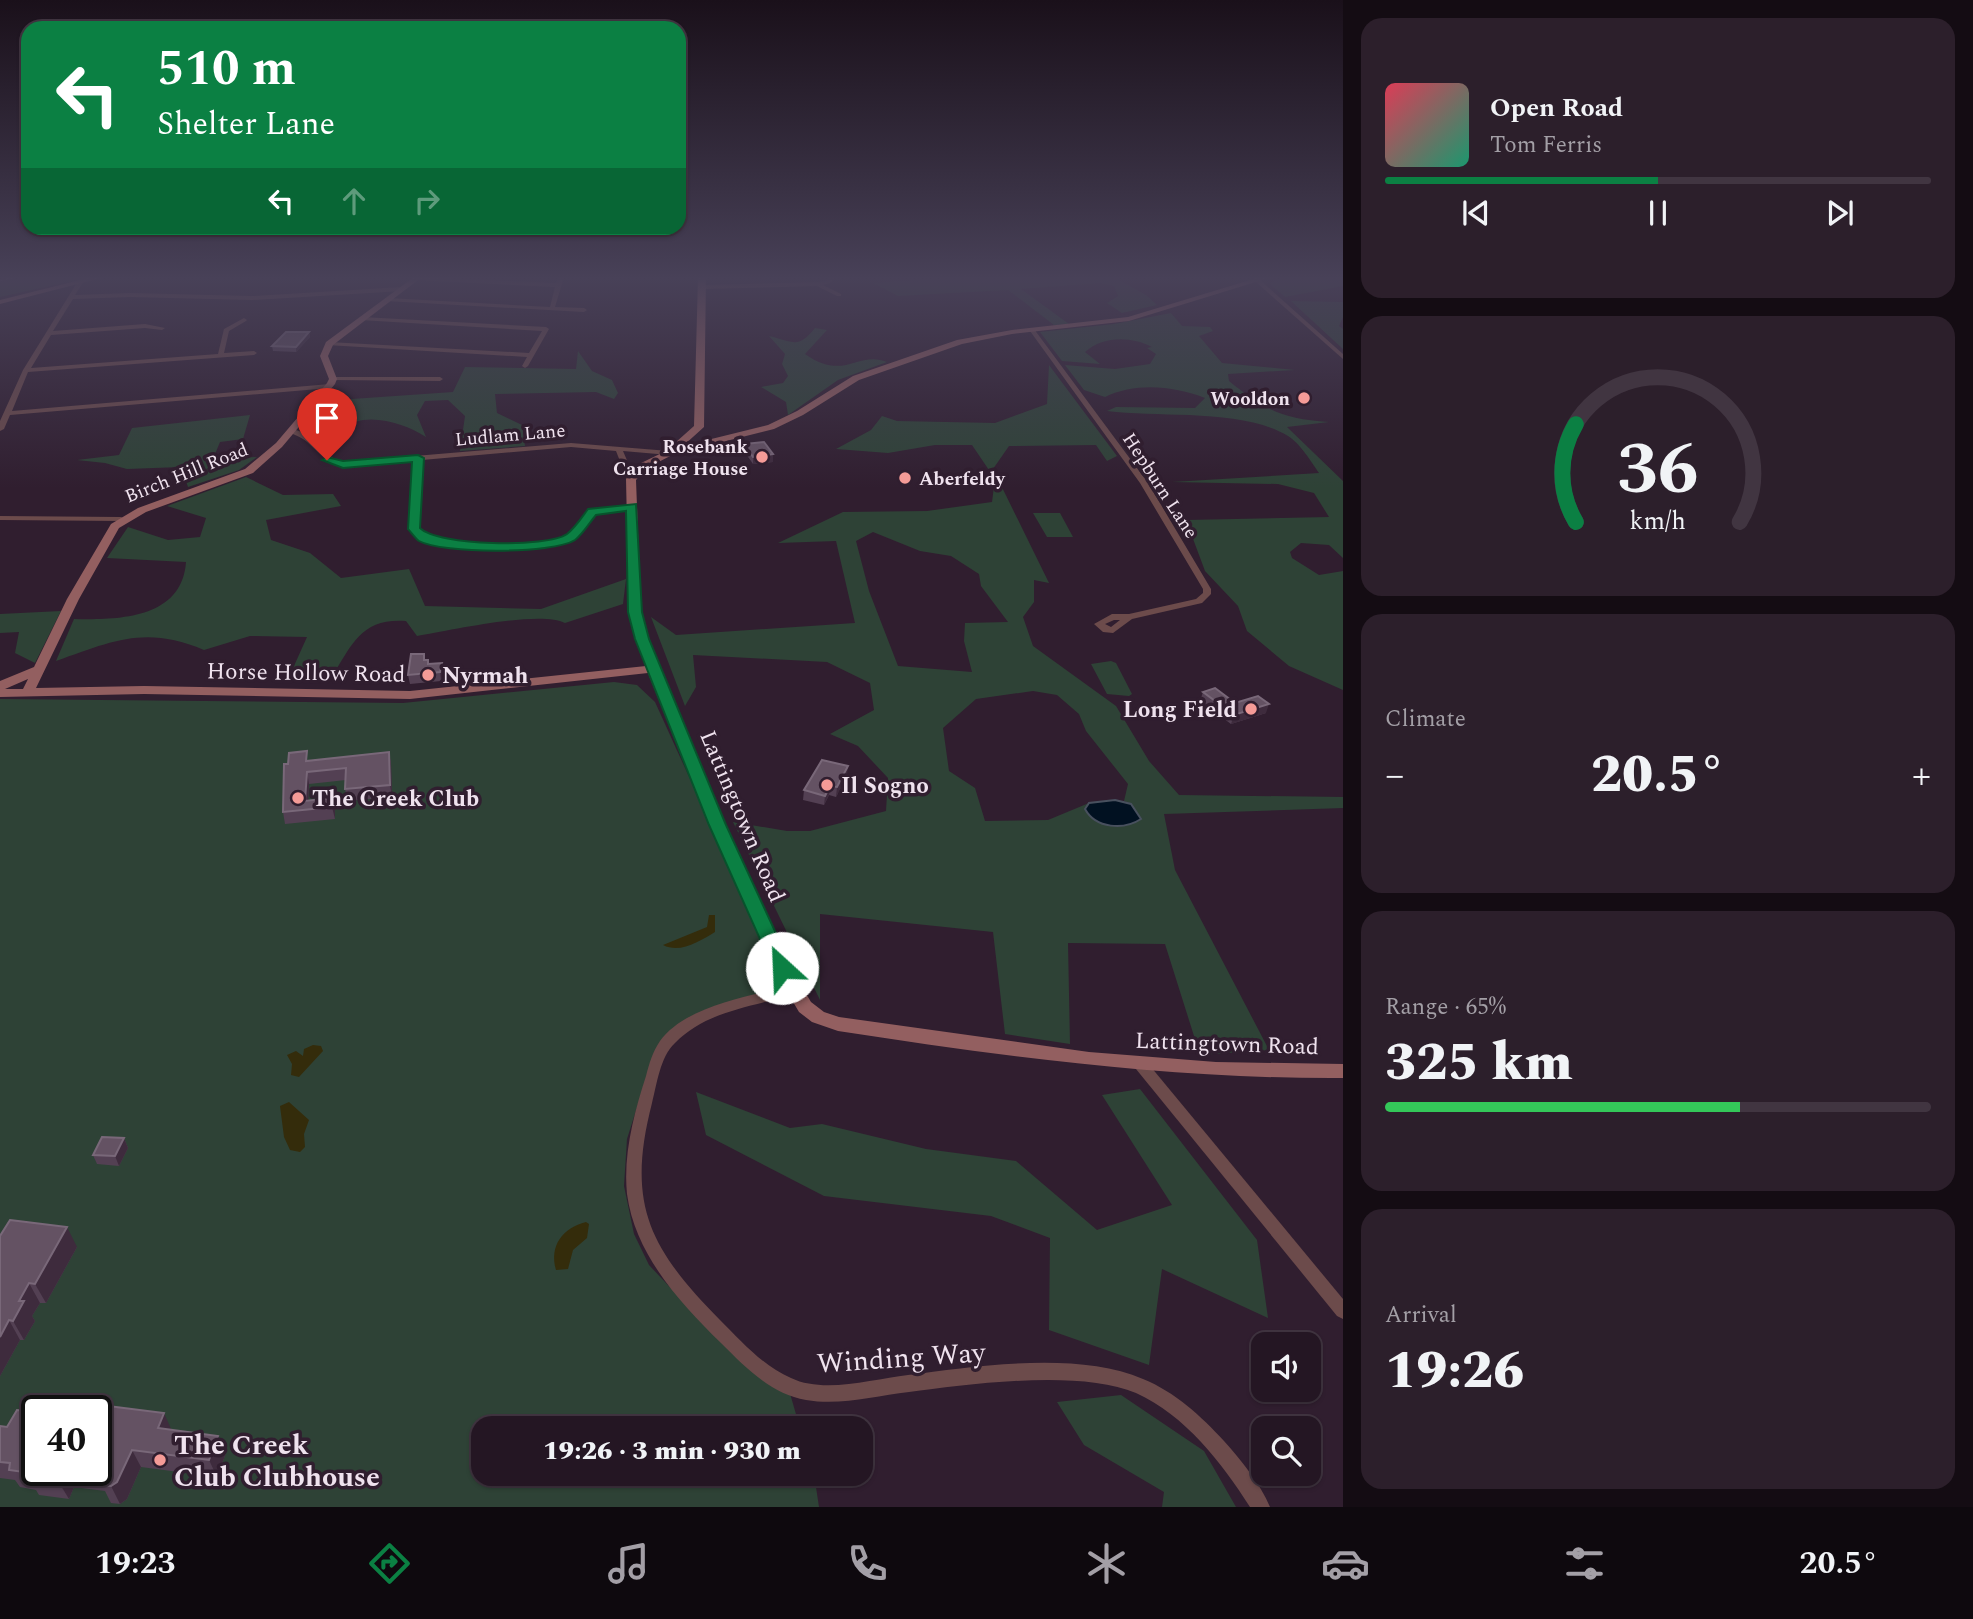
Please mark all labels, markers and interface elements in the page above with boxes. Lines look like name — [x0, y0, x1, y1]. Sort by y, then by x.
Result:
text: 510 m — [157, 32, 296, 107]
icon: left — [42, 49, 133, 140]
text: Open Road — [1490, 88, 1623, 128]
text: Shelter Lane — [157, 100, 335, 149]
text: Tom Ferris — [1490, 128, 1602, 163]
icon: left — [262, 182, 300, 220]
icon: ahead — [335, 182, 373, 220]
icon: right — [408, 182, 446, 220]
icon: previous — [1457, 194, 1495, 232]
icon: pause — [1639, 194, 1677, 232]
icon: next — [1821, 194, 1859, 232]
place label: Wooldon — [1210, 385, 1290, 414]
pin — [297, 388, 357, 460]
marker: Wooldon — [1296, 390, 1312, 406]
icon: arrive — [308, 399, 346, 437]
text: 36 — [1617, 415, 1699, 526]
street label: Ludlam Lane — [454, 416, 567, 455]
street label: Hepburn Lane — [1115, 427, 1205, 545]
place label: Rosebank Carriage House — [613, 433, 749, 484]
street label: Birch Hill Road — [120, 435, 253, 511]
marker: Rosebank Carriage House — [754, 449, 770, 465]
place label: Aberfeldy — [919, 465, 1006, 494]
marker: Aberfeldy — [897, 470, 913, 486]
text: km/h — [1630, 502, 1686, 540]
street label: Horse Hollow Road — [206, 654, 406, 693]
place label: Nyrmah — [442, 659, 528, 694]
marker: Nyrmah — [420, 667, 436, 683]
place label: Long Field — [1123, 693, 1237, 728]
marker: Long Field — [1243, 701, 1259, 717]
text: Climate — [1385, 702, 1466, 737]
street label: Lattingtown Road — [690, 725, 794, 908]
text: 20.5° — [1591, 736, 1725, 815]
text: − — [1385, 747, 1404, 805]
text: + — [1912, 747, 1931, 805]
place label: Il Sogno — [841, 769, 929, 804]
marker: Il Sogno — [819, 777, 835, 793]
place label: The Creek Club — [312, 782, 479, 817]
marker: The Creek Club — [290, 790, 306, 806]
position arrow — [745, 931, 819, 1005]
text: Range · 65% — [1385, 990, 1506, 1025]
street label: Lattingtown Road — [1134, 1024, 1320, 1065]
text: 325 km — [1385, 1024, 1573, 1103]
text: Arrival — [1385, 1298, 1457, 1333]
street label: Winding Way — [815, 1331, 988, 1386]
map controls — [1251, 1332, 1321, 1486]
button: sound — [1251, 1332, 1321, 1402]
text: 19:26 — [1385, 1332, 1524, 1411]
speed limit sign: 40 — [21, 1395, 112, 1486]
button: search — [1251, 1416, 1321, 1486]
place label: The Creek Club Clubhouse — [174, 1424, 380, 1499]
text: 19:26 · 3 min · 930 m — [543, 1431, 801, 1471]
marker: The Creek Club Clubhouse — [152, 1452, 168, 1468]
text: 19:23 — [95, 1539, 175, 1588]
icon: directions — [365, 1539, 414, 1588]
icon: music — [604, 1539, 653, 1588]
icon: phone — [843, 1539, 892, 1588]
icon: climate — [1082, 1539, 1131, 1588]
icon: car — [1321, 1539, 1370, 1588]
icon: filters — [1560, 1539, 1609, 1588]
text: 20.5° — [1800, 1539, 1878, 1588]

